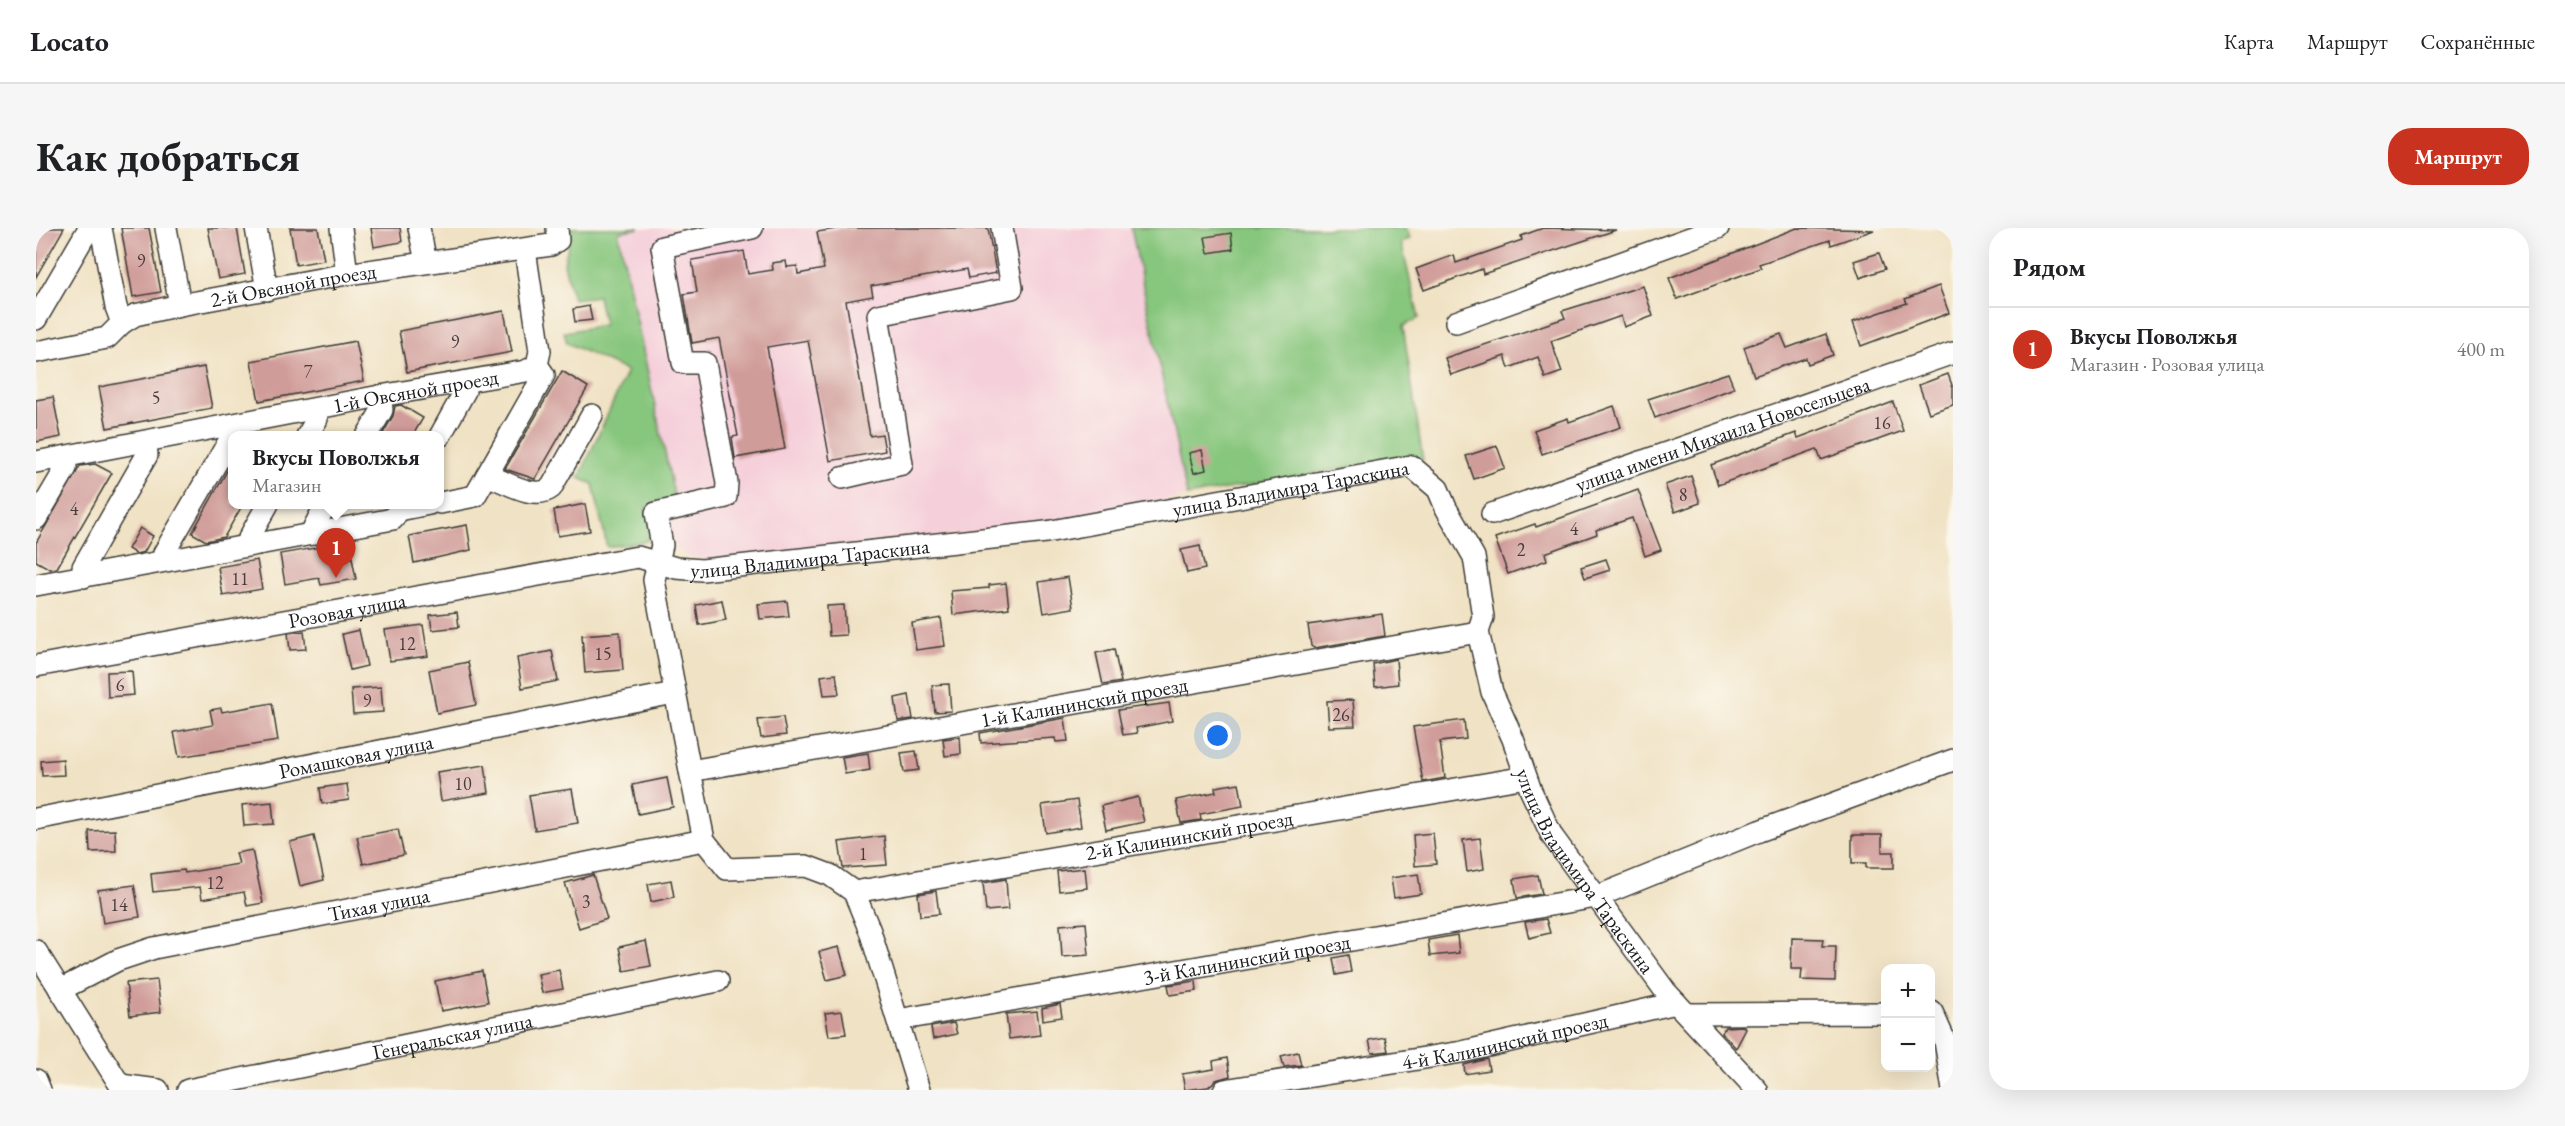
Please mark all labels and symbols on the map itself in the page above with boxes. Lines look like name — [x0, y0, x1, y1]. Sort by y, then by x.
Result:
house number: 9 — [137, 249, 146, 272]
street label: 2-й Овсяной проезд — [208, 256, 378, 313]
house number: 9 — [451, 330, 460, 353]
house number: 7 — [304, 360, 313, 383]
street label: 1-й Овсяной проезд — [330, 362, 501, 418]
street label: улица имени Михаила Новосельцева — [1571, 369, 1874, 497]
house number: 5 — [152, 386, 160, 409]
house number: 16 — [1873, 411, 1891, 434]
street label: улица Владимира Тараскина — [1170, 453, 1412, 522]
house number: 8 — [1679, 483, 1687, 506]
house number: 4 — [70, 497, 79, 520]
house number: 4 — [1570, 517, 1579, 540]
pin: 1 — [316, 528, 356, 578]
street label: улица Владимира Тараскина — [690, 531, 931, 584]
house number: 2 — [1517, 538, 1526, 561]
house number: 11 — [231, 567, 249, 590]
street label: Розовая улица — [286, 586, 409, 634]
house number: 12 — [398, 632, 416, 655]
house number: 15 — [594, 642, 612, 665]
street label: 1-й Калининский проезд — [978, 670, 1190, 733]
house number: 6 — [116, 673, 125, 696]
house number: 9 — [363, 689, 372, 712]
house number: 26 — [1332, 703, 1350, 726]
your location — [1203, 721, 1232, 750]
street label: Ромашковая улица — [276, 727, 436, 784]
street label: улица Владимира Тараскина — [1511, 764, 1662, 979]
house number: 10 — [454, 772, 472, 795]
street label: 2-й Калининский проезд — [1084, 804, 1295, 866]
house number: 1 — [859, 842, 867, 865]
house number: 12 — [206, 871, 224, 894]
street label: Тихая улица — [325, 881, 432, 927]
house number: 3 — [582, 890, 590, 913]
house number: 14 — [110, 893, 128, 916]
street label: 3-й Калининский проезд — [1141, 927, 1353, 990]
street label: Генеральская улица — [370, 1006, 536, 1065]
street label: 4-й Калининский проезд — [1400, 1006, 1611, 1075]

